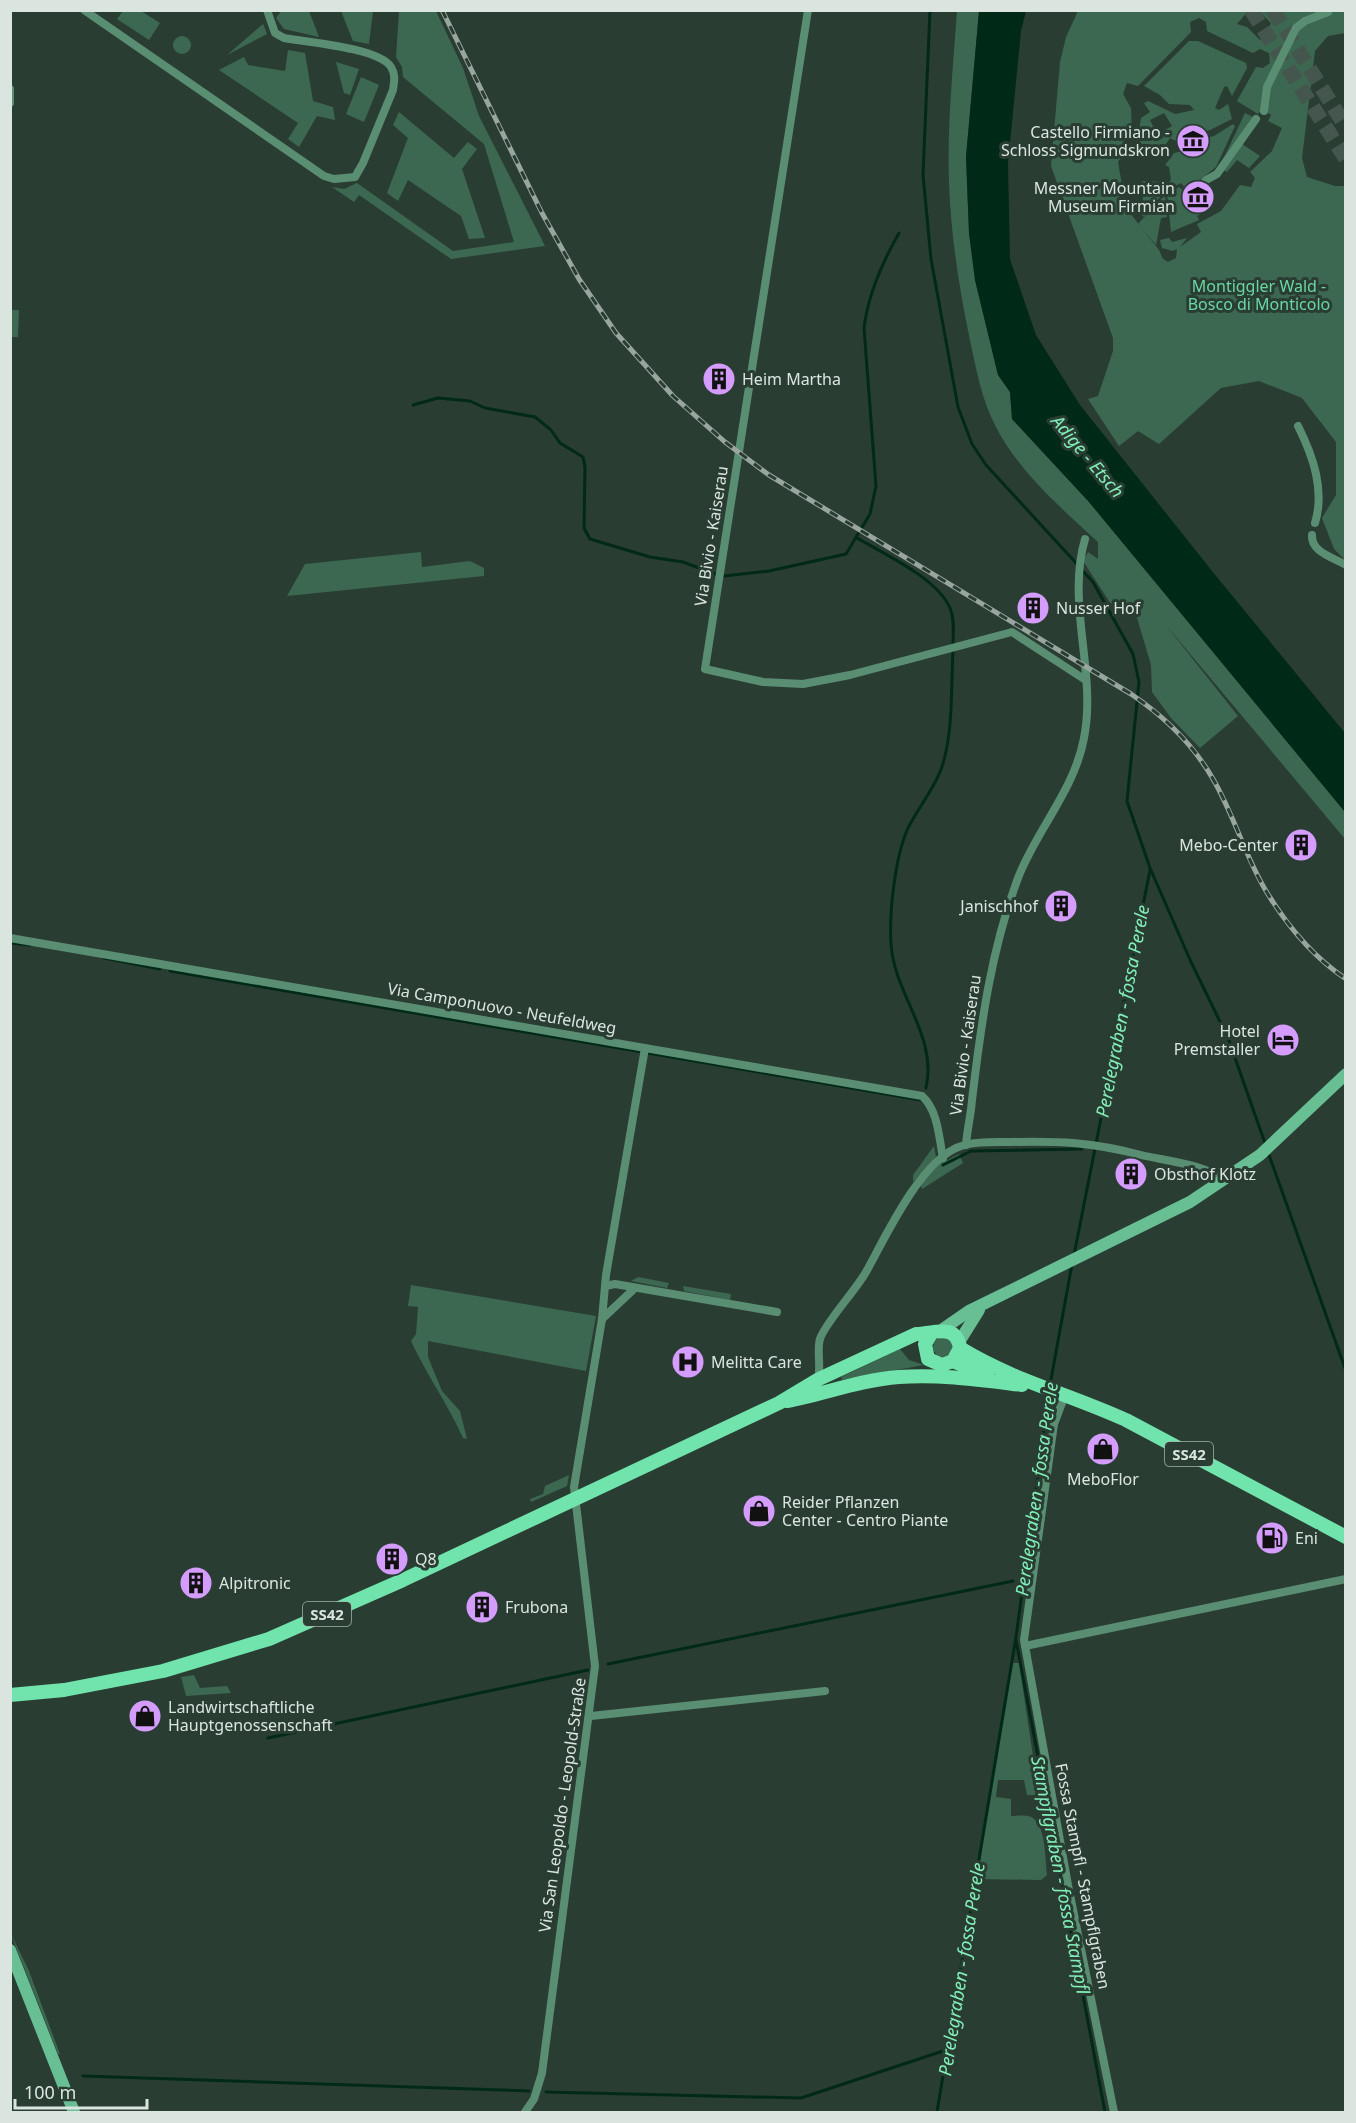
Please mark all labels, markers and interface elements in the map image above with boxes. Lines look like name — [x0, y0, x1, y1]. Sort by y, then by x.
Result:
place label: Castello Firmiano - Schloss Sigmundskron — [1001, 121, 1170, 161]
museum icon: Castello Firmiano - Schloss Sigmundskron — [1175, 123, 1211, 159]
place label: Messner Mountain Museum Firmian — [1034, 177, 1175, 217]
museum icon: Messner Mountain Museum Firmian — [1180, 179, 1216, 215]
park label: Montiggler Wald - Bosco di Monticolo — [1188, 275, 1330, 315]
building icon: Heim Martha — [701, 361, 737, 397]
place label: Heim Martha — [742, 368, 841, 390]
water label: Adige - Etsch — [1045, 408, 1130, 502]
street label: Via Bivio - Kaiserau — [689, 464, 733, 608]
building icon: Nusser Hof — [1015, 590, 1051, 626]
place label: Nusser Hof — [1056, 597, 1142, 619]
building icon: Mebo-Center — [1283, 827, 1319, 863]
place label: Mebo-Center — [1179, 834, 1278, 856]
building icon: Janischhof — [1043, 888, 1079, 924]
place label: Janischhof — [958, 895, 1039, 917]
water label: Perelegraben - fossa Perele — [1090, 903, 1154, 1119]
street label: Via Bivio - Kaiserau — [944, 973, 986, 1117]
street label: Via Camponuovo - Neufeldweg — [386, 977, 618, 1039]
place label: Hotel Premstaller — [1174, 1020, 1260, 1060]
hotel icon: Hotel Premstaller — [1265, 1022, 1301, 1058]
building icon: Obsthof Klotz — [1113, 1156, 1149, 1192]
place label: Obsthof Klotz — [1154, 1163, 1256, 1185]
hospital icon: Melitta Care — [670, 1344, 706, 1380]
place label: Melitta Care — [711, 1351, 802, 1373]
water label: Perelegraben - fossa Perele — [1009, 1380, 1063, 1598]
shop icon: MeboFlor — [1085, 1431, 1121, 1467]
road number: SS42 — [1165, 1442, 1213, 1466]
place label: MeboFlor — [1067, 1468, 1139, 1490]
place label: Reider Pflanzen Center - Centro Piante — [782, 1491, 948, 1531]
shop icon: Reider Pflanzen Center - Centro Piante — [741, 1493, 777, 1529]
fuel station icon: Eni — [1254, 1520, 1290, 1556]
place label: Eni — [1295, 1527, 1318, 1549]
building icon: Q8 — [374, 1541, 410, 1577]
place label: Q8 — [415, 1548, 437, 1570]
building icon: Alpitronic — [178, 1565, 214, 1601]
place label: Alpitronic — [219, 1572, 291, 1594]
building icon: Frubona — [464, 1589, 500, 1625]
place label: Frubona — [505, 1596, 568, 1618]
road number: SS42 — [303, 1602, 351, 1626]
street label: Via San Leopoldo - Leopold-Straße — [533, 1676, 591, 1934]
place label: Landwirtschaftliche Hauptgenossenschaft — [168, 1696, 333, 1736]
shop icon: Landwirtschaftliche Hauptgenossenschaft — [127, 1698, 163, 1734]
water label: Stampflgraben - fossa Stampfl — [1026, 1754, 1096, 1997]
street label: Fossa Stampfl - Stampflgraben — [1050, 1761, 1116, 1991]
water label: Perelegraben - fossa Perele — [932, 1861, 990, 2077]
scale bar — [15, 2072, 147, 2110]
text: 100 m — [24, 2080, 76, 2104]

